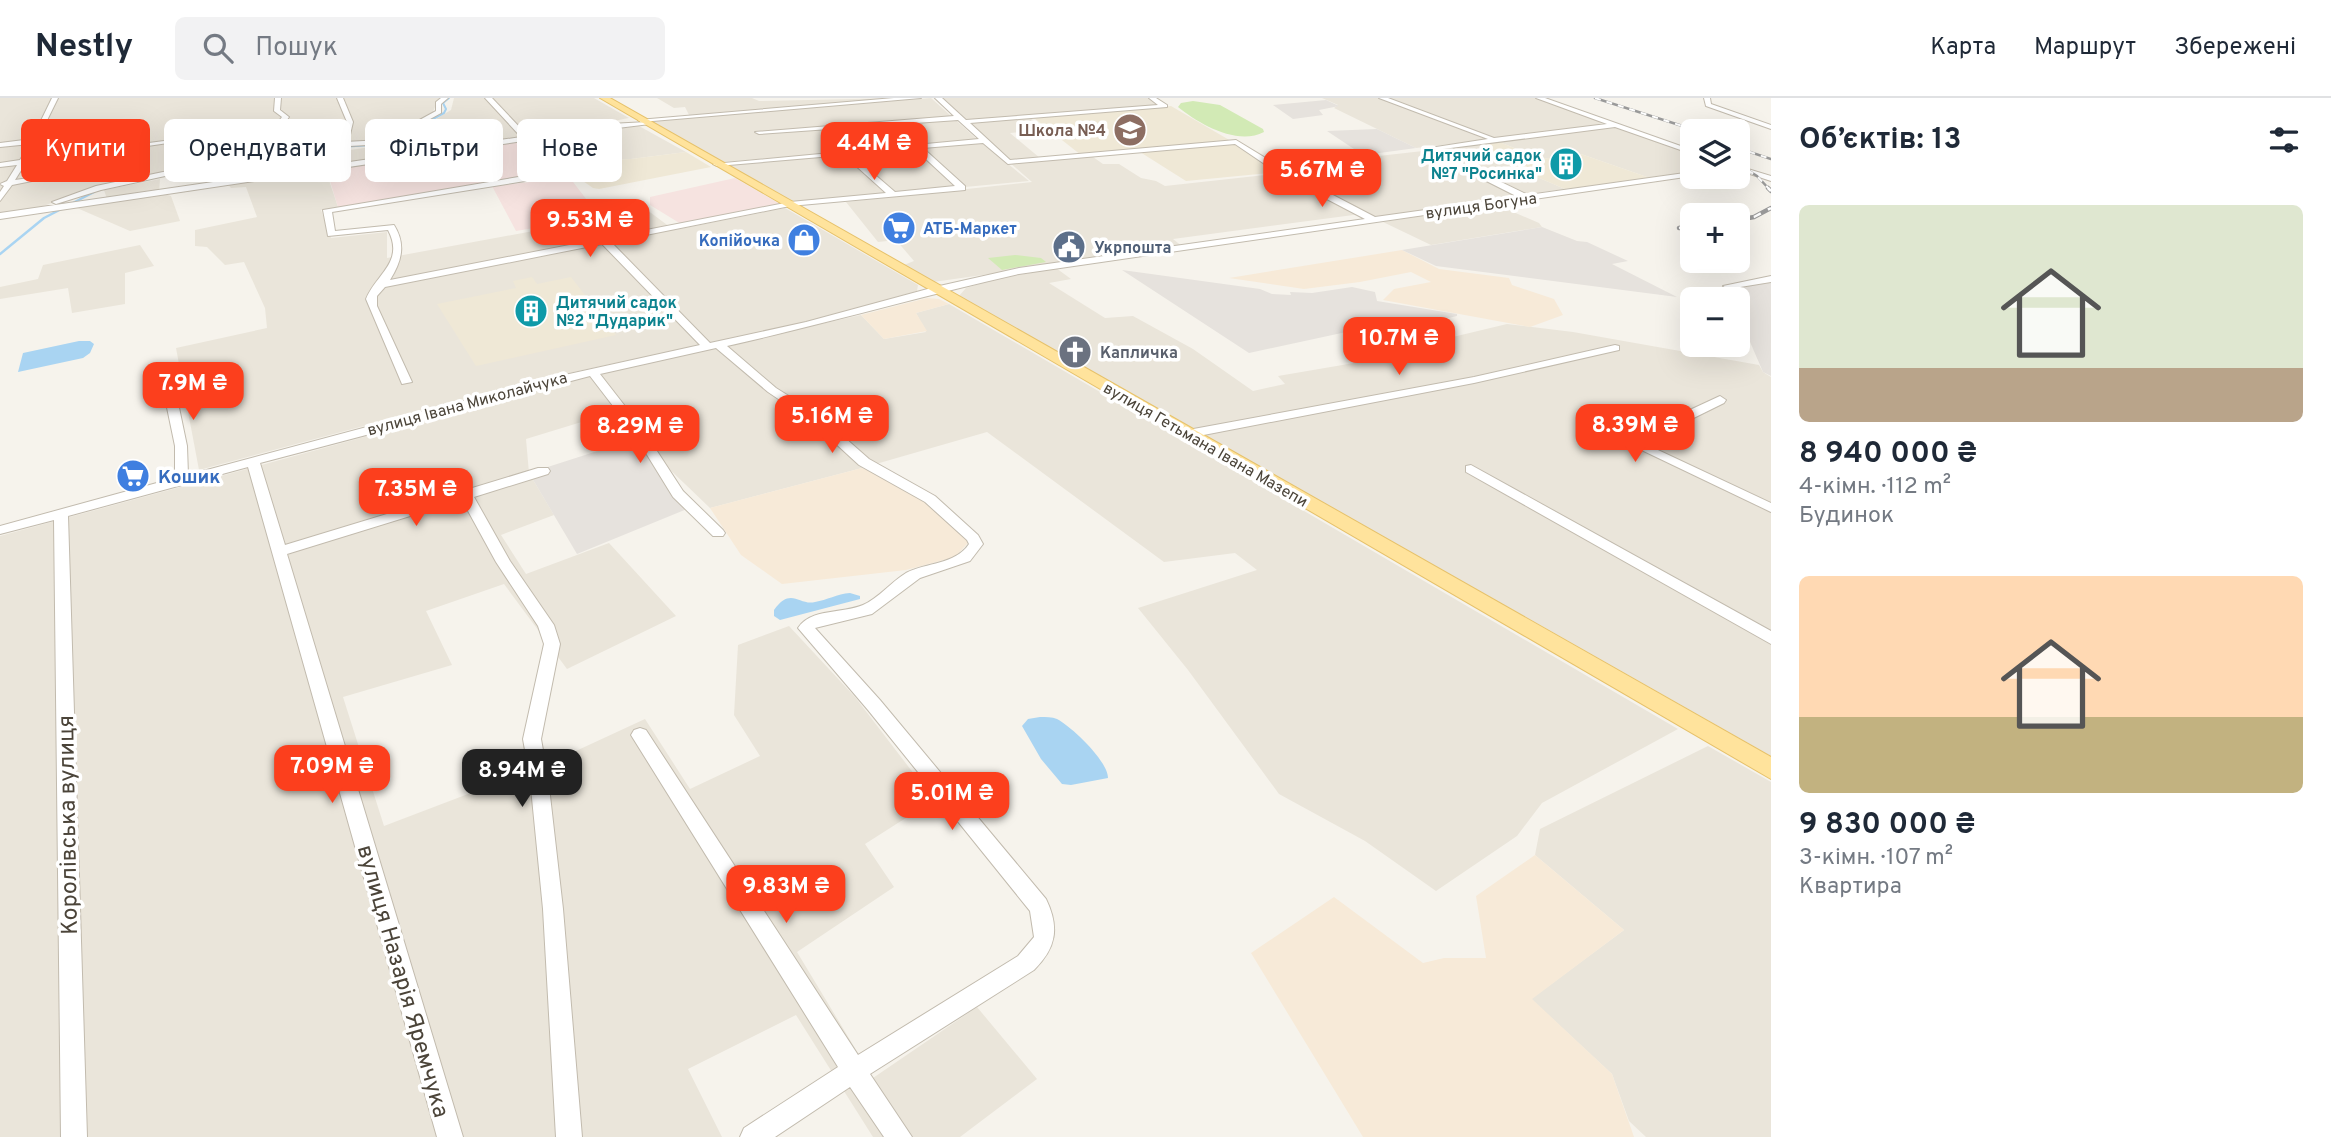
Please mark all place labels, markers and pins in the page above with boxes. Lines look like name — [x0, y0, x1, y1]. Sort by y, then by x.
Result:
school or university icon: Школа №4 — [1111, 111, 1149, 149]
pin: 4.4M ₴ — [817, 122, 931, 182]
place label: Школа №4 — [1018, 122, 1106, 142]
building icon: Дитячий садок №7 "Росинка" — [1547, 145, 1585, 183]
place label: Дитячий садок №7 "Росинка" — [1421, 147, 1542, 185]
pin: 5.67M ₴ — [1257, 150, 1387, 209]
pin: 9.53M ₴ — [525, 200, 655, 259]
supermarket icon: АТБ-Маркет — [880, 209, 918, 247]
place label: АТБ-Маркет — [923, 220, 1017, 240]
shop icon: Копійочка — [785, 221, 823, 259]
public building icon: Укрпошта — [1050, 228, 1088, 266]
place label: Копійочка — [699, 232, 780, 252]
place label: Укрпошта — [1094, 239, 1171, 259]
building icon: Дитячий садок №2 "Дударик" — [512, 292, 550, 330]
place label: Дитячий садок №2 "Дударик" — [556, 294, 677, 332]
pin: 10.7M ₴ — [1334, 317, 1464, 377]
church icon: Капличка — [1056, 333, 1094, 371]
place label: Капличка — [1100, 344, 1178, 364]
pin: 7.9M ₴ — [136, 362, 250, 422]
pin: 5.16M ₴ — [767, 396, 897, 455]
pin: 8.39M ₴ — [1570, 404, 1700, 464]
pin: 8.29M ₴ — [575, 406, 705, 465]
supermarket icon: Кошик — [114, 457, 152, 495]
place label: Кошик — [158, 466, 220, 490]
pin: 7.35M ₴ — [351, 468, 481, 528]
pin: 7.09M ₴ — [267, 746, 397, 805]
pin: 8.94M ₴ — [457, 750, 587, 809]
pin: 5.01M ₴ — [887, 772, 1017, 832]
pin: 9.83M ₴ — [721, 866, 851, 925]

